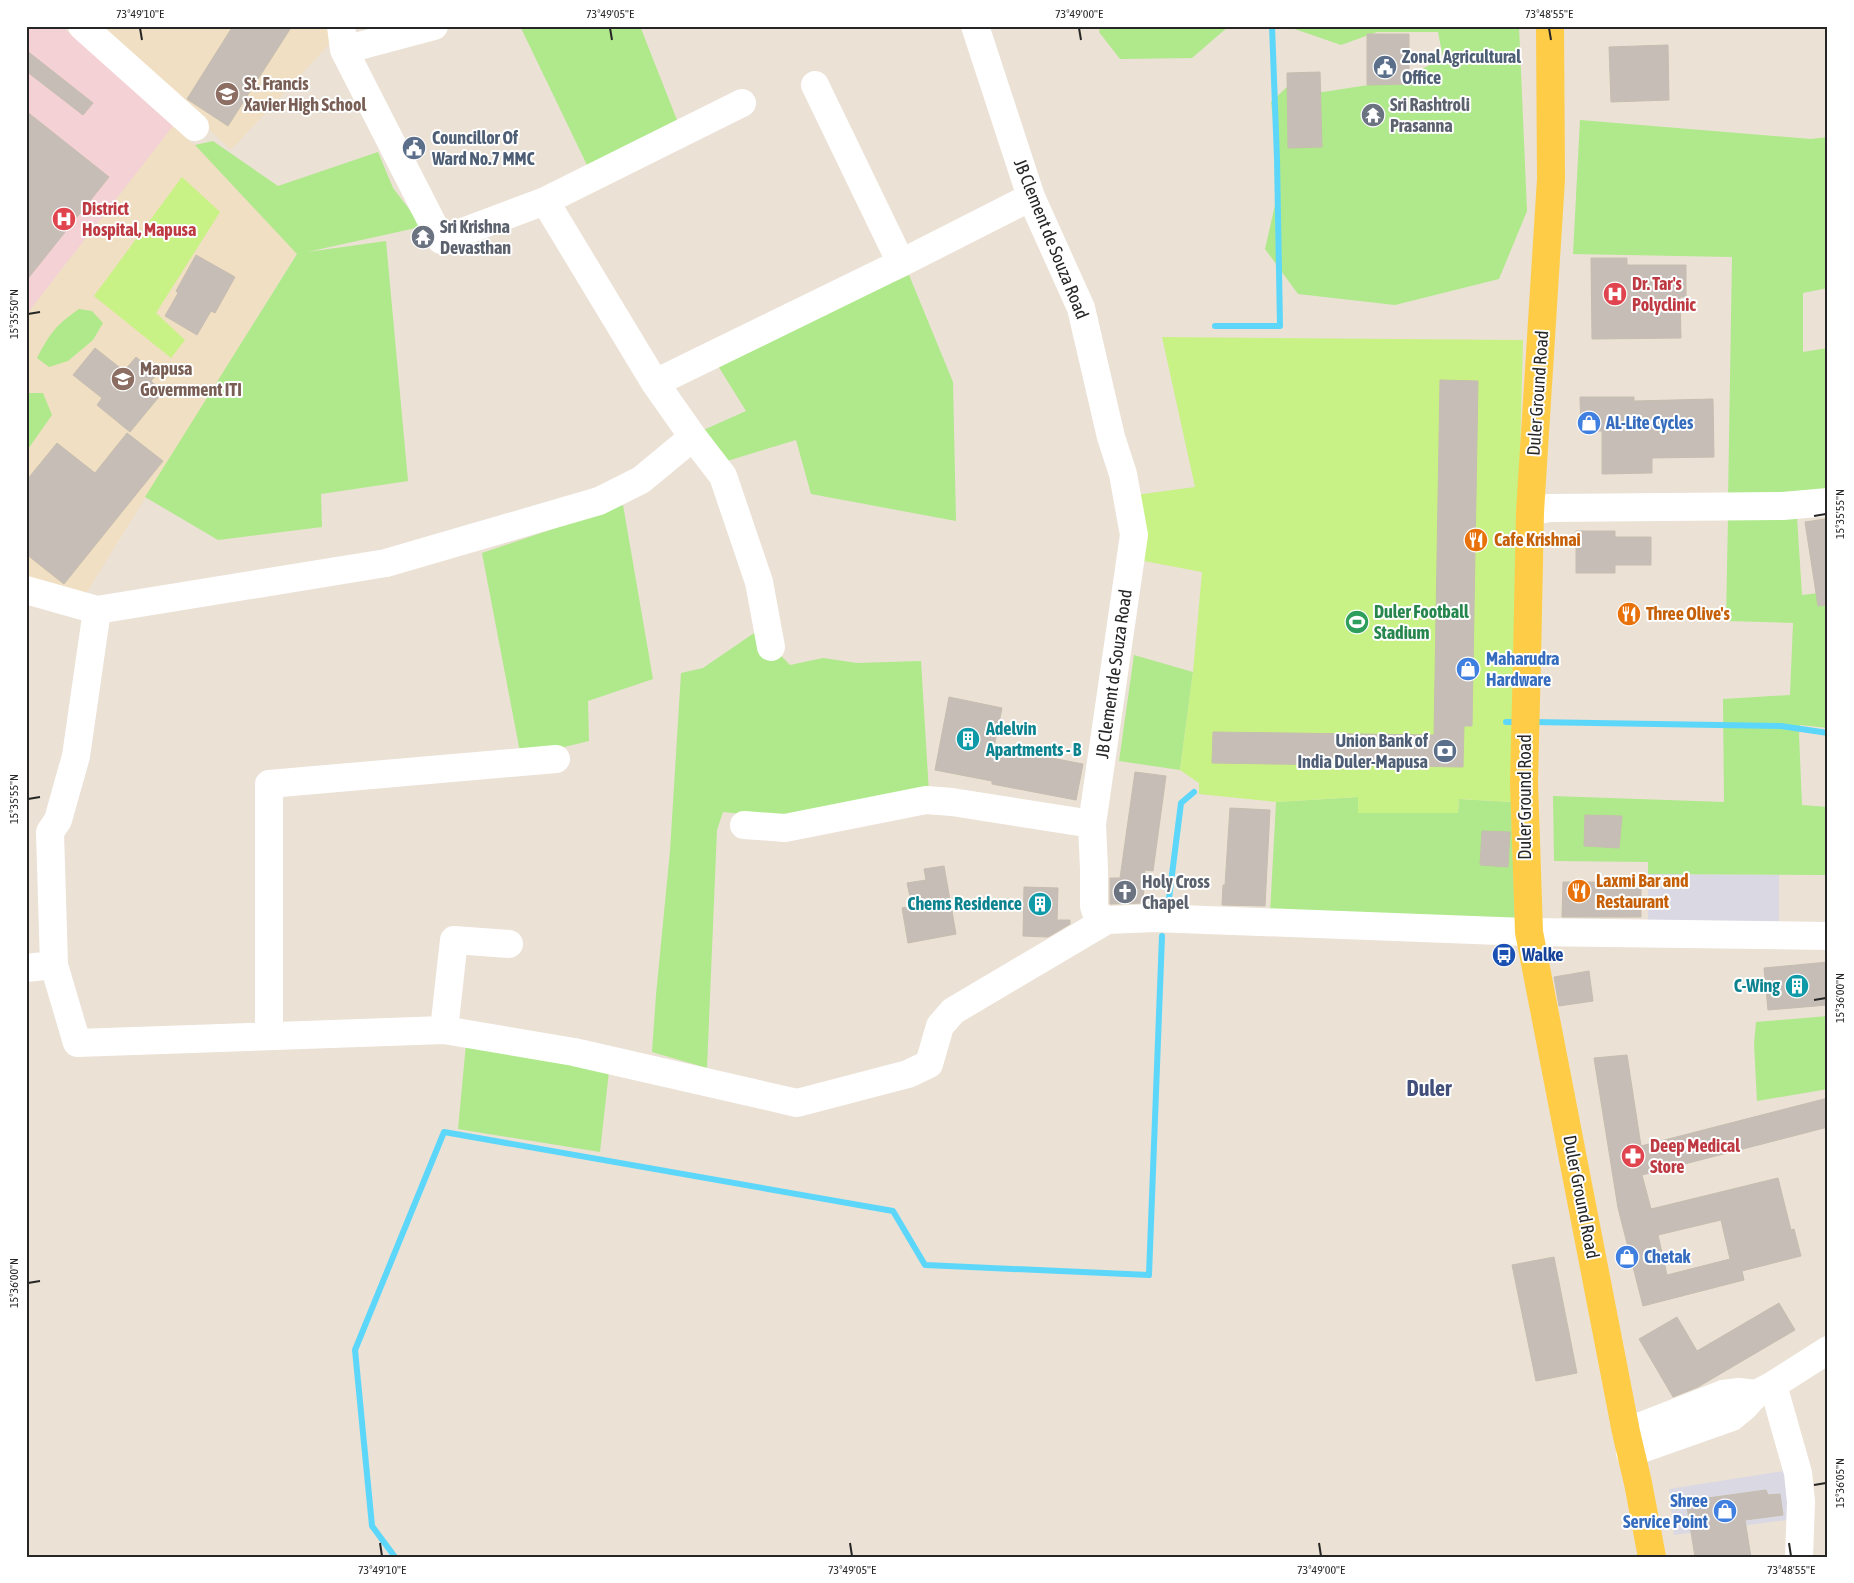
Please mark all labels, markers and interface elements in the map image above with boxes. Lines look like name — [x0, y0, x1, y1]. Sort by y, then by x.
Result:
text: 73°49'10"E — [116, 7, 164, 21]
text: 73°49'05"E — [586, 7, 634, 21]
text: 73°49'00"E — [1055, 7, 1103, 21]
text: 73°48'55"E — [1525, 7, 1573, 21]
place label: Zonal Agricultural Office — [1402, 46, 1521, 88]
public building icon: Zonal Agricultural Office — [1372, 54, 1398, 80]
place label: St. Francis Xavier High School — [243, 73, 366, 115]
school or university icon: St. Francis Xavier High School — [214, 81, 240, 107]
place label: Sri Rashtroli Prasanna — [1390, 94, 1470, 136]
temple icon: Sri Rashtroli Prasanna — [1360, 102, 1386, 128]
place label: Councillor Of Ward No.7 MMC — [431, 127, 535, 169]
public building icon: Councillor Of Ward No.7 MMC — [401, 135, 427, 161]
street label: JB Clement de Souza Road — [1010, 156, 1093, 322]
place label: District Hospital, Mapusa — [82, 198, 196, 240]
hospital icon: District Hospital, Mapusa — [51, 206, 77, 232]
place label: Sri Krishna Devasthan — [440, 216, 511, 258]
temple icon: Sri Krishna Devasthan — [410, 224, 436, 250]
place label: Dr. Tar's Polyclinic — [1632, 273, 1696, 315]
hospital icon: Dr. Tar's Polyclinic — [1602, 281, 1628, 307]
text: 15°35'50"N — [7, 289, 21, 339]
street label: Duler Ground Road — [1523, 330, 1552, 456]
place label: Mapusa Government ITI — [140, 358, 242, 400]
school or university icon: Mapusa Government ITI — [110, 366, 136, 392]
shop icon: AL-Lite Cycles — [1576, 410, 1602, 436]
place label: AL-Lite Cycles — [1605, 412, 1694, 433]
text: 15°35'55"N — [1833, 489, 1847, 539]
restaurant icon: Cafe Krishnai — [1463, 527, 1489, 553]
place label: Cafe Krishnai — [1494, 529, 1581, 550]
street label: JB Clement de Souza Road — [1091, 588, 1136, 760]
place label: Duler Football Stadium — [1374, 601, 1469, 643]
restaurant icon: Three Olive's — [1616, 601, 1642, 627]
place label: Three Olive's — [1646, 603, 1731, 624]
sports icon: Duler Football Stadium — [1344, 609, 1370, 635]
place label: Maharudra Hardware — [1486, 648, 1559, 690]
shop icon: Maharudra Hardware — [1455, 656, 1481, 682]
place label: Adelvin Apartments - B — [985, 718, 1082, 760]
building icon: Adelvin Apartments - B — [955, 726, 981, 752]
place label: Union Bank of India Duler-Mapusa — [1297, 730, 1429, 772]
street label: Duler Ground Road — [1514, 734, 1535, 860]
bank icon: Union Bank of India Duler-Mapusa — [1432, 738, 1458, 764]
text: 15°35'55"N — [7, 774, 21, 824]
place label: Laxmi Bar and Restaurant — [1596, 870, 1688, 912]
place label: Holy Cross Chapel — [1142, 871, 1211, 913]
restaurant icon: Laxmi Bar and Restaurant — [1566, 878, 1592, 904]
church icon: Holy Cross Chapel — [1112, 879, 1138, 905]
building icon: Chems Residence — [1027, 891, 1053, 917]
place label: Chems Residence — [907, 893, 1022, 914]
bus stop icon: Walke — [1491, 942, 1517, 968]
place label: Walke — [1521, 944, 1563, 965]
building icon: C-Wing — [1784, 973, 1810, 999]
text: 15°36'00"N — [1833, 973, 1847, 1023]
place label: C-Wing — [1734, 975, 1780, 996]
district label: Duler — [1406, 1075, 1452, 1101]
street label: Duler Ground Road — [1559, 1133, 1604, 1260]
place label: Deep Medical Store — [1650, 1135, 1740, 1177]
pharmacy icon: Deep Medical Store — [1620, 1143, 1646, 1169]
shop icon: Chetak — [1614, 1244, 1640, 1270]
place label: Chetak — [1644, 1246, 1692, 1267]
text: 15°36'00"N — [7, 1258, 21, 1308]
text: 15°36'05"N — [1833, 1458, 1847, 1508]
place label: Shree Service Point — [1623, 1490, 1709, 1532]
shop icon: Shree Service Point — [1712, 1498, 1738, 1524]
text: 73°49'10"E — [358, 1563, 406, 1577]
text: 73°49'05"E — [828, 1563, 876, 1577]
text: 73°49'00"E — [1297, 1563, 1345, 1577]
text: 73°48'55"E — [1767, 1563, 1815, 1577]

